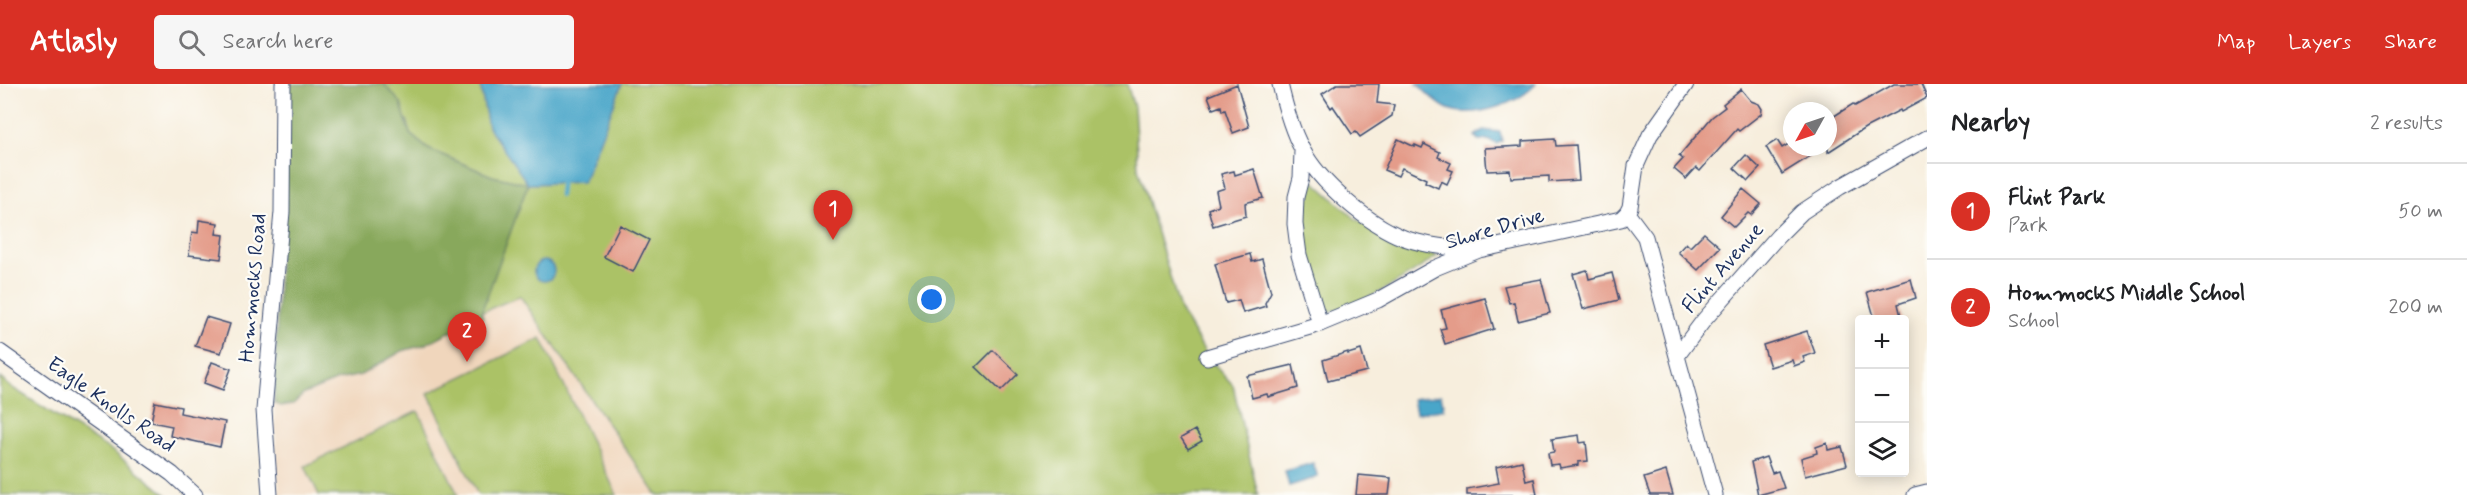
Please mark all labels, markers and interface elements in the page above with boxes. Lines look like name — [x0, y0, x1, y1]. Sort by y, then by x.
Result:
search box — [154, 15, 574, 69]
text: Atlasly — [30, 24, 118, 61]
icon: search — [175, 26, 208, 59]
text: Search here — [223, 28, 333, 56]
text: Map — [2217, 28, 2255, 56]
text: Layers — [2288, 28, 2351, 56]
text: Share — [2384, 28, 2437, 56]
north arrow — [1783, 102, 1837, 156]
text: Nearby — [1951, 106, 2030, 140]
text: 2 results — [2370, 110, 2443, 137]
text: Flint Park — [2008, 184, 2105, 212]
pin: 1 — [814, 190, 852, 240]
text: 1 — [1966, 198, 1975, 225]
text: 50 m — [2398, 198, 2443, 225]
street label: Shore Drive — [1442, 201, 1548, 256]
street label: Hommocks Road — [233, 212, 273, 364]
text: Park — [2008, 212, 2048, 239]
street label: Flint Avenue — [1676, 217, 1770, 319]
text: Hommocks Middle School — [2008, 280, 2245, 308]
your location — [917, 285, 946, 314]
text: 2 — [1966, 294, 1975, 321]
text: 200 m — [2388, 294, 2443, 321]
text: School — [2008, 308, 2060, 335]
pin: 2 — [448, 312, 486, 362]
map controls — [1855, 315, 1909, 477]
button: + — [1855, 315, 1909, 369]
street label: Eagle Knolls Road — [41, 350, 181, 460]
button: − — [1855, 369, 1909, 423]
button: layers — [1855, 423, 1909, 477]

